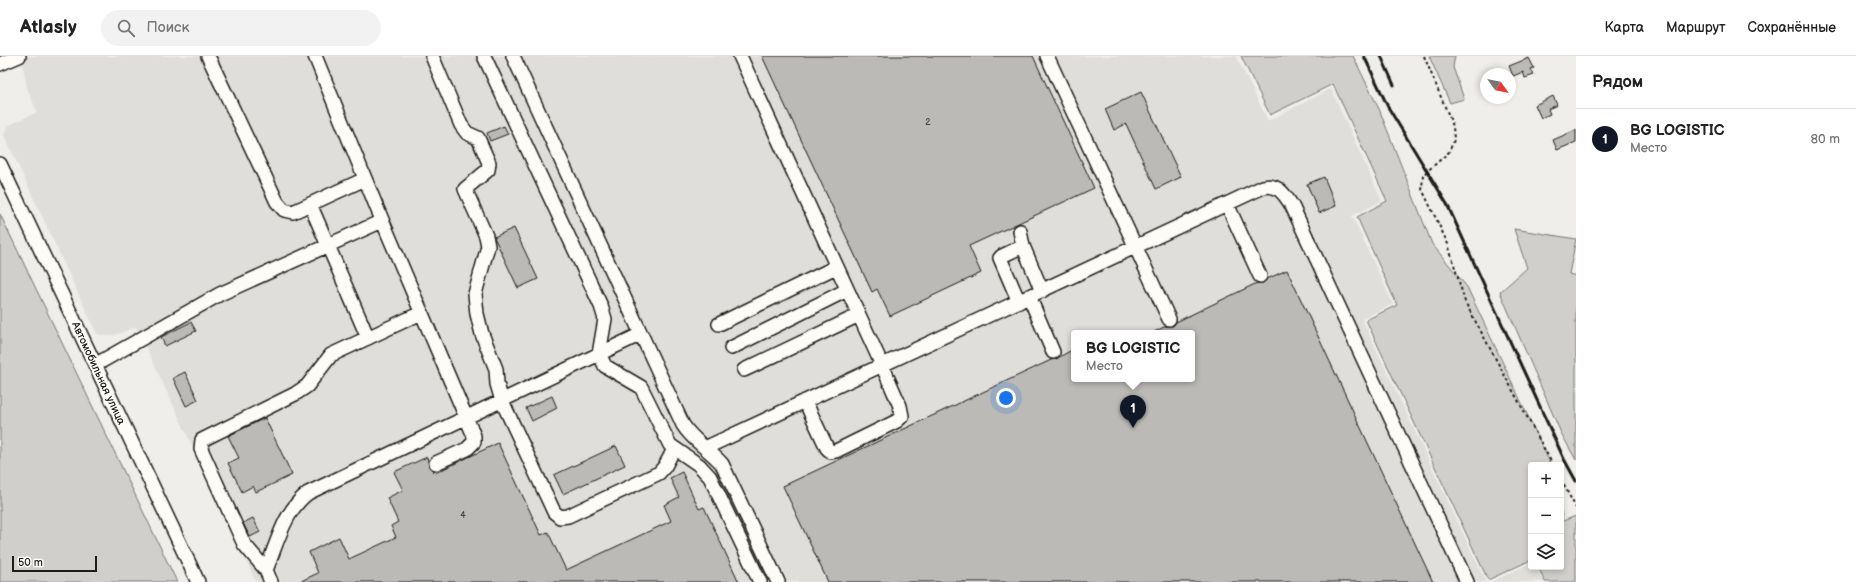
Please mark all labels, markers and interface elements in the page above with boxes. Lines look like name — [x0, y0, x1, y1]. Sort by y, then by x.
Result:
search box — [101, 10, 381, 46]
text: Atlasly — [20, 16, 77, 39]
icon: search — [115, 17, 137, 39]
text: Поиск — [147, 18, 189, 37]
text: Карта — [1605, 19, 1644, 36]
text: Маршрут — [1666, 19, 1726, 36]
text: Сохранённые — [1748, 19, 1836, 36]
north arrow — [1480, 68, 1516, 104]
text: Рядом — [1592, 72, 1643, 92]
house number: 2 — [925, 117, 931, 128]
text: BG LOGISTIC — [1630, 121, 1724, 140]
text: 1 — [1602, 131, 1608, 147]
text: 80 m — [1811, 131, 1840, 147]
text: Место — [1630, 140, 1667, 156]
street label: Автомобильная улица — [69, 319, 128, 427]
popup — [1071, 330, 1195, 382]
text: BG LOGISTIC — [1086, 339, 1180, 358]
text: Место — [1086, 358, 1123, 374]
your location — [996, 388, 1016, 408]
pin: 1 — [1120, 395, 1146, 428]
map controls — [1528, 462, 1564, 570]
button: + — [1528, 462, 1564, 498]
button: − — [1528, 498, 1564, 534]
house number: 4 — [460, 510, 466, 521]
button: layers — [1528, 534, 1564, 570]
scale bar — [12, 554, 97, 573]
text: 50 m — [18, 556, 43, 569]

